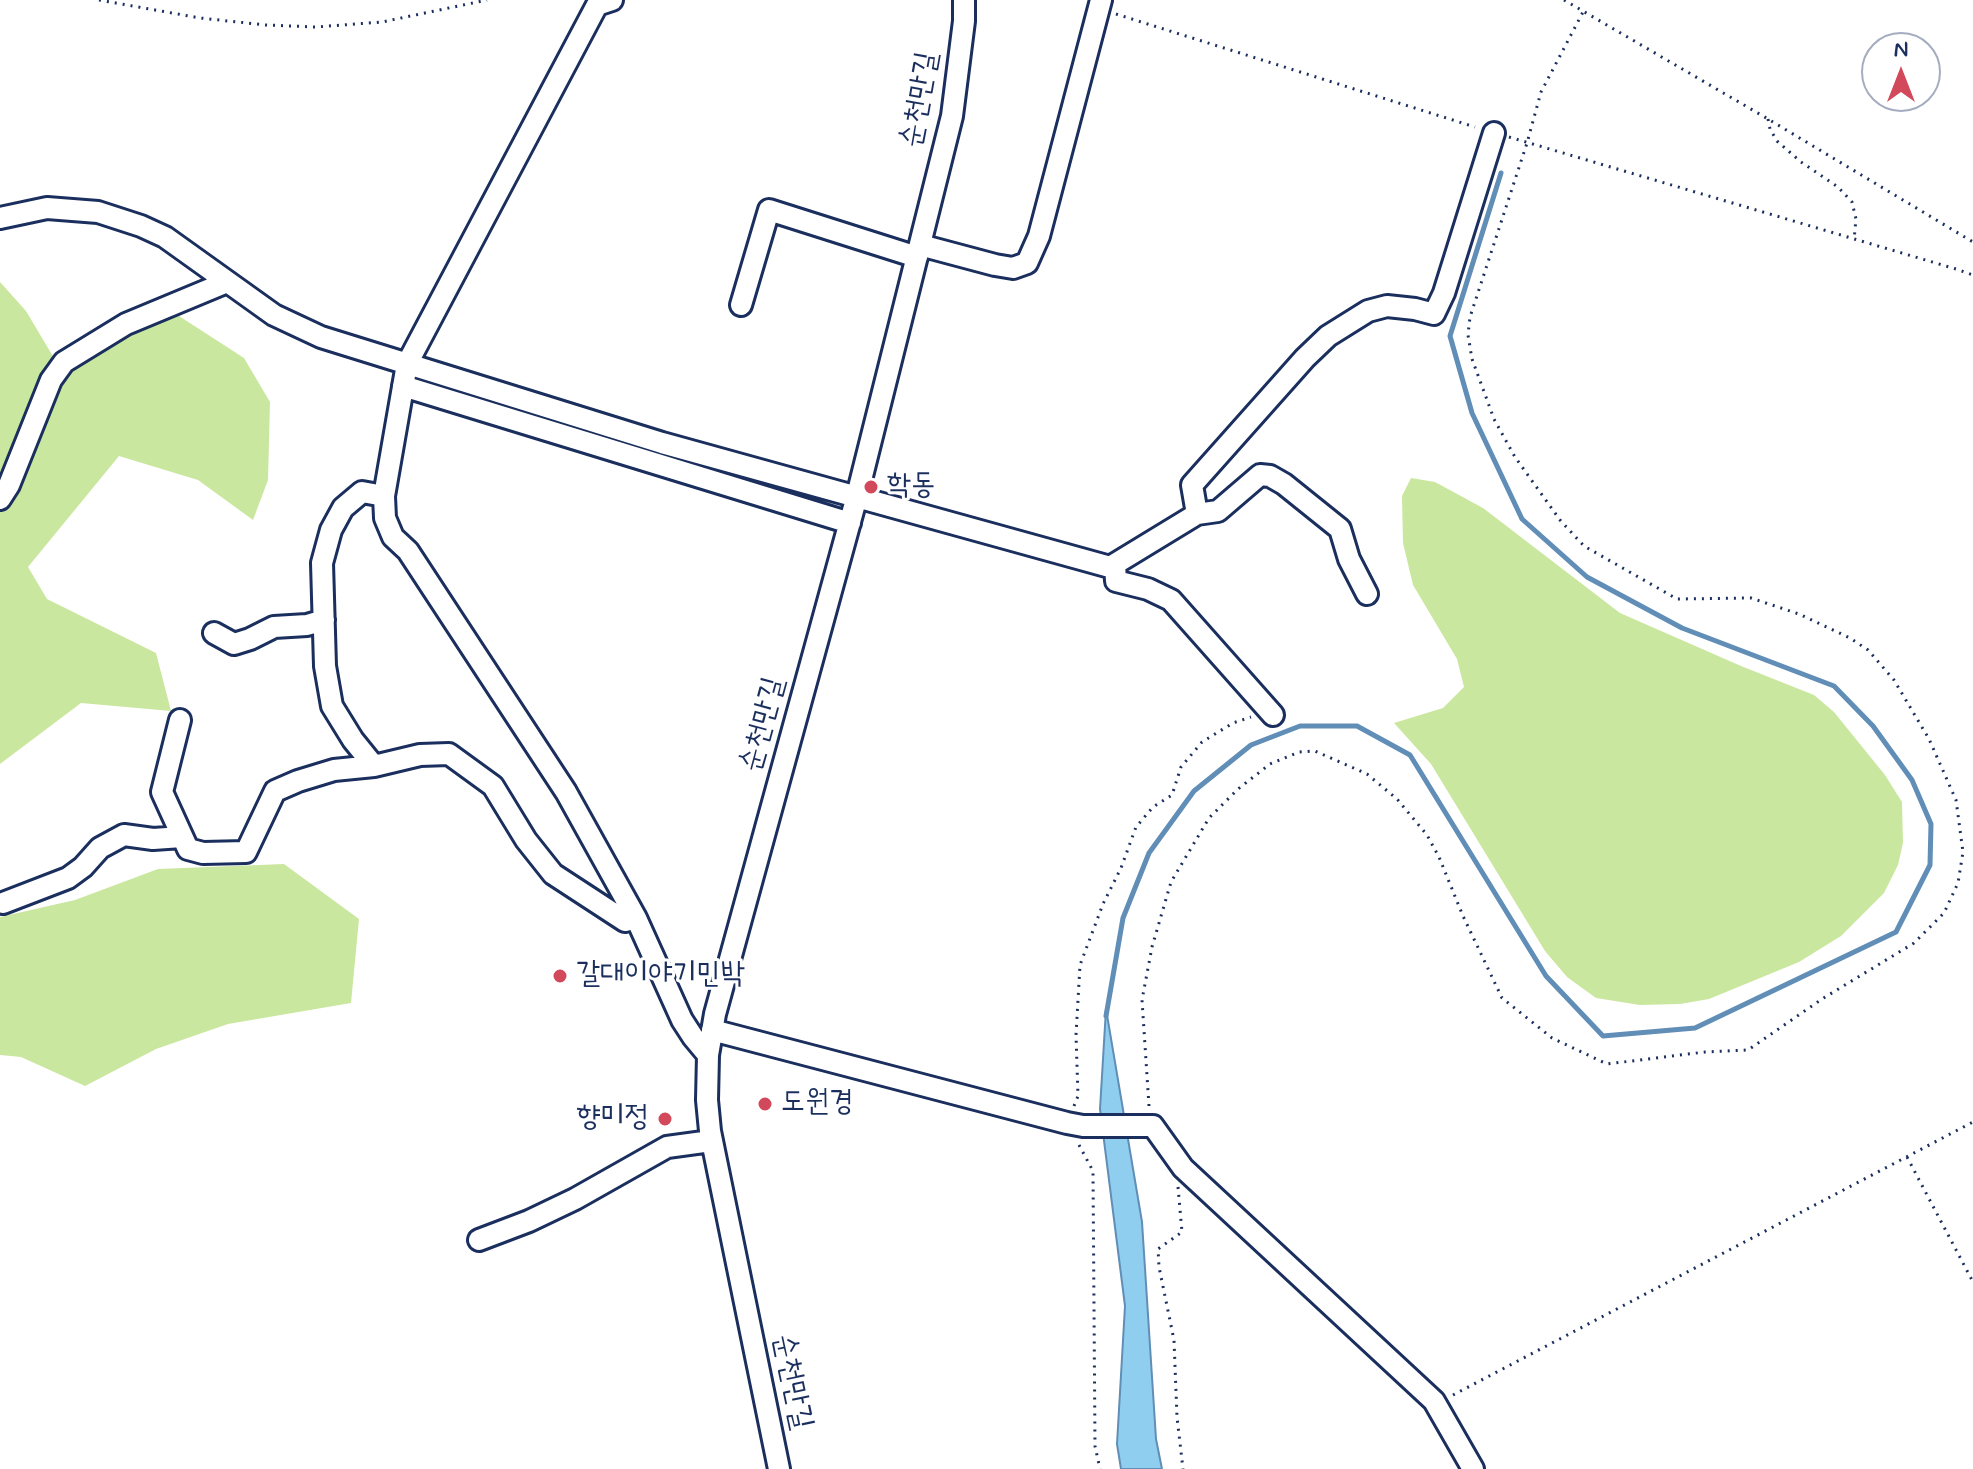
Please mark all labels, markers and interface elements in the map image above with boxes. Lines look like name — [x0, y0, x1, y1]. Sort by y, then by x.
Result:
north arrow — [1861, 32, 1941, 112]
text: N — [1894, 36, 1908, 64]
street label: 순천만길 — [895, 49, 947, 151]
place label: 학동 — [887, 469, 935, 505]
marker: 학동 — [862, 478, 880, 496]
street label: 순천만길 — [734, 674, 794, 776]
place label: 갈대이야기민박 — [576, 958, 745, 994]
marker: 갈대이야기민박 — [551, 967, 569, 985]
place label: 도원경 — [781, 1086, 853, 1122]
marker: 도원경 — [756, 1095, 774, 1113]
place label: 향미정 — [577, 1101, 649, 1137]
marker: 향미정 — [656, 1110, 674, 1128]
street label: 순천만길 — [763, 1331, 819, 1433]

